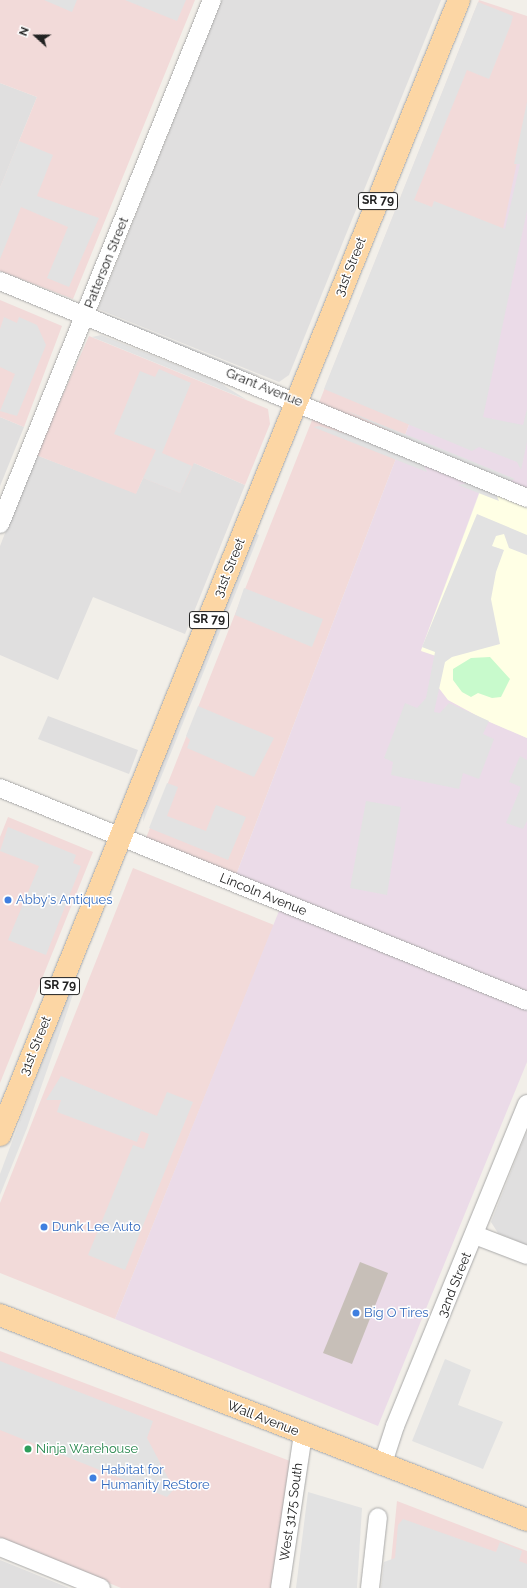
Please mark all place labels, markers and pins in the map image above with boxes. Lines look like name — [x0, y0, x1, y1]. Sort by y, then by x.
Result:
place label: Abby's Antiques — [16, 892, 113, 908]
marker: Abby's Antiques — [3, 895, 13, 905]
place label: Dunk Lee Auto — [52, 1219, 141, 1235]
marker: Dunk Lee Auto — [39, 1222, 49, 1232]
place label: Big O Tires — [364, 1305, 429, 1321]
marker: Big O Tires — [351, 1308, 361, 1318]
place label: Ninja Warehouse — [36, 1441, 139, 1457]
marker: Ninja Warehouse — [23, 1444, 33, 1454]
place label: Habitat for Humanity ReStore — [101, 1463, 210, 1494]
marker: Habitat for Humanity ReStore — [88, 1473, 98, 1483]

